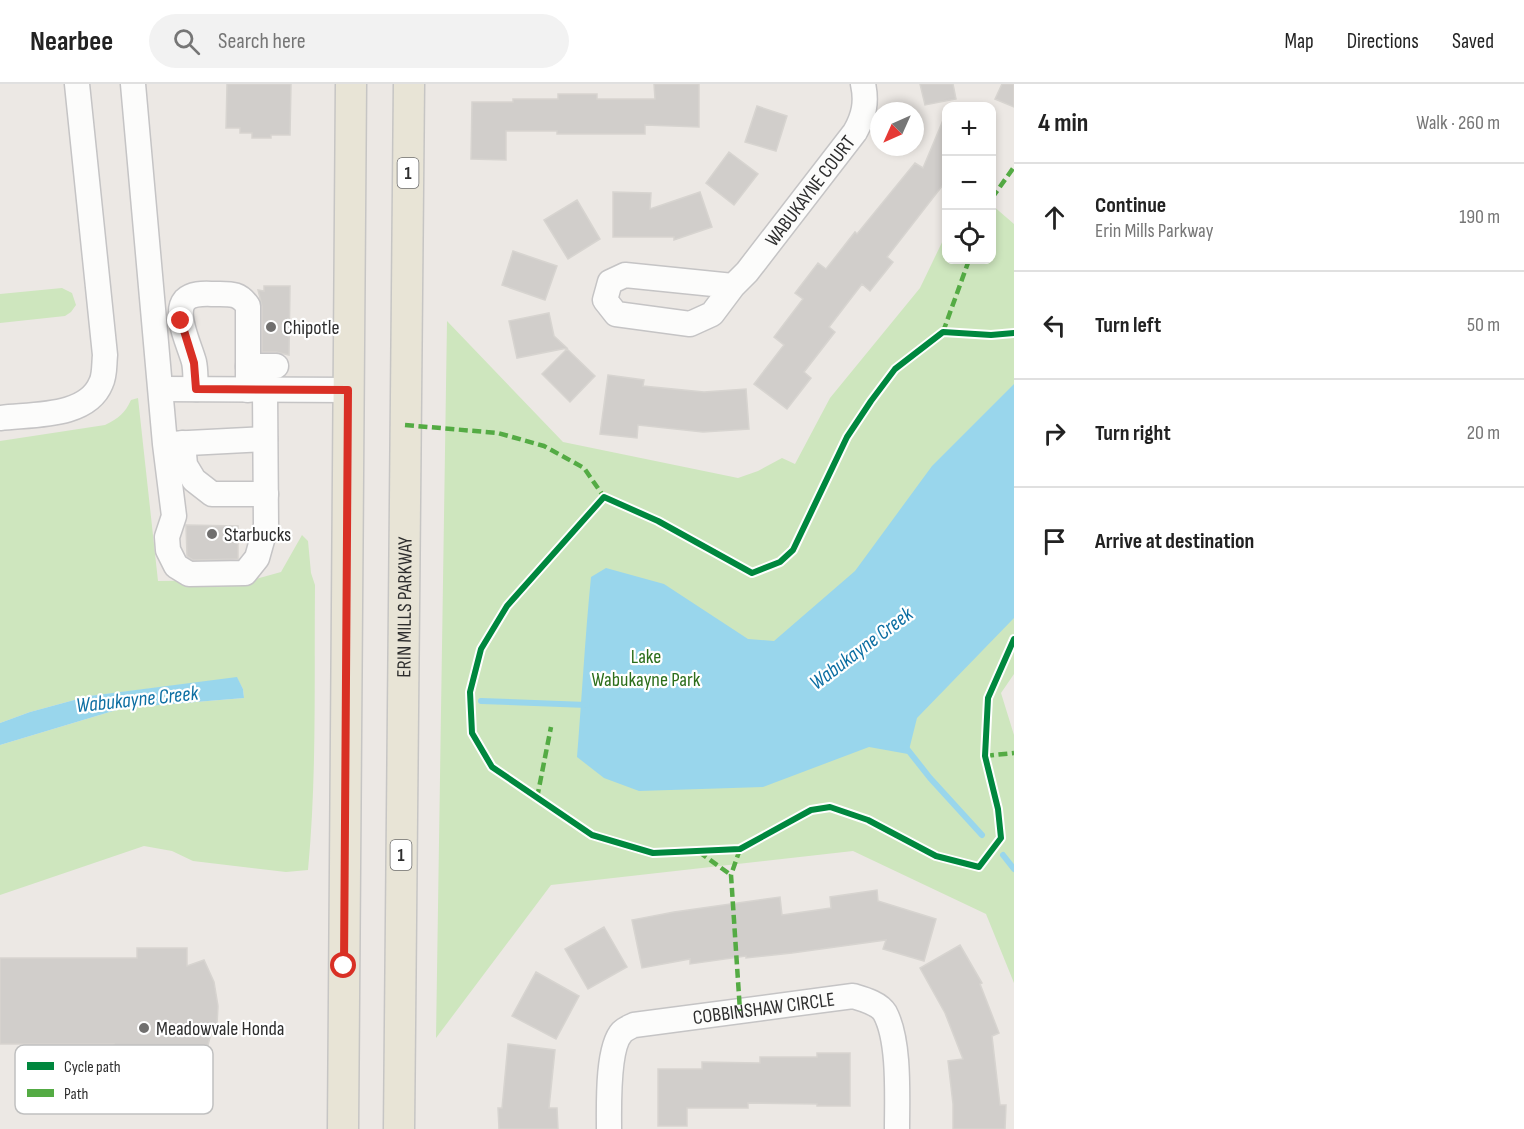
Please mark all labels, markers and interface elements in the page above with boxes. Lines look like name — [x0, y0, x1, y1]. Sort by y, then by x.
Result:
search box — [149, 14, 569, 68]
text: Nearbee — [30, 25, 113, 58]
icon: search — [170, 25, 203, 58]
text: Search here — [218, 28, 306, 55]
text: Map — [1284, 29, 1314, 54]
text: Directions — [1347, 29, 1419, 54]
text: Saved — [1452, 29, 1494, 54]
north arrow — [870, 102, 924, 156]
map controls — [942, 102, 996, 264]
button: + — [942, 102, 996, 156]
text: 4 min — [1038, 108, 1088, 139]
text: Walk · 260 m — [1416, 111, 1500, 135]
street label: WABUKAYNE COURT — [760, 131, 861, 251]
button: − — [942, 156, 996, 210]
road number: 1 — [398, 158, 418, 188]
text: Continue — [1095, 192, 1166, 219]
icon: ahead — [1038, 201, 1071, 234]
text: 190 m — [1459, 205, 1500, 229]
button: locate — [942, 210, 996, 264]
text: Erin Mills Parkway — [1095, 219, 1213, 243]
route end — [167, 307, 193, 333]
icon: left — [1038, 309, 1071, 342]
text: Turn left — [1095, 312, 1161, 339]
text: 50 m — [1467, 313, 1500, 337]
place label: Chipotle — [283, 316, 339, 340]
marker: Chipotle — [264, 320, 278, 334]
icon: right — [1038, 417, 1071, 450]
text: Turn right — [1095, 420, 1171, 447]
text: 20 m — [1467, 421, 1500, 445]
place label: Starbucks — [224, 523, 291, 547]
icon: arrive — [1038, 525, 1071, 558]
marker: Starbucks — [205, 527, 219, 541]
text: Arrive at destination — [1095, 528, 1254, 555]
street label: ERIN MILLS PARKWAY — [392, 536, 418, 678]
water label: Wabukayne Creek — [805, 601, 919, 695]
park label: Lake Wabukayne Park — [592, 645, 701, 692]
water label: Wabukayne Creek — [75, 681, 200, 718]
road number: 1 — [390, 840, 412, 870]
route start — [330, 952, 356, 978]
street label: COBBINSHAW CIRCLE — [691, 988, 836, 1030]
place label: Meadowvale Honda — [156, 1017, 285, 1041]
marker: Meadowvale Honda — [137, 1021, 151, 1035]
legend — [15, 1045, 213, 1114]
text: Cycle path — [64, 1058, 121, 1077]
text: Path — [64, 1085, 88, 1104]

